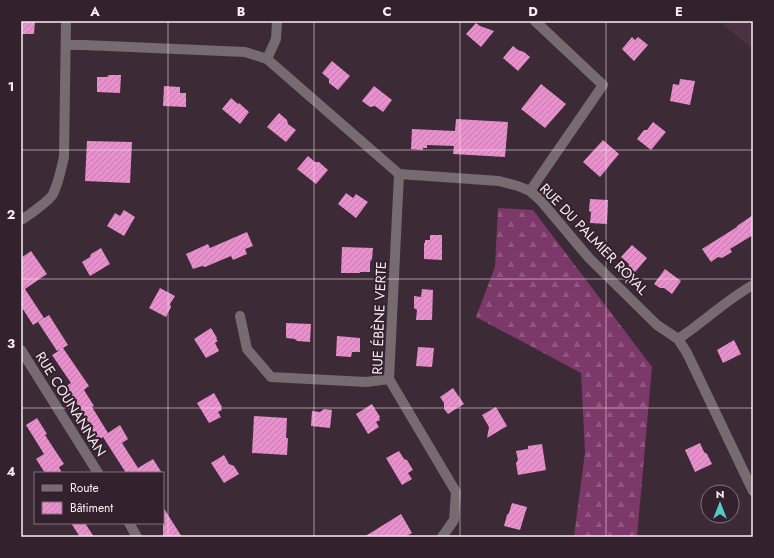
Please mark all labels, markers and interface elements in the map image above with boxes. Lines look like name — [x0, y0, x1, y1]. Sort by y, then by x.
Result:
text: A — [89, 2, 100, 21]
text: B — [237, 2, 246, 21]
text: C — [382, 2, 392, 21]
text: D — [528, 2, 538, 21]
text: E — [675, 2, 683, 21]
text: 1 — [8, 77, 14, 96]
street label: RUE DU PALMIER ROYAL — [535, 179, 653, 300]
text: 2 — [7, 205, 15, 224]
street label: RUE ÉBÈNE VERTE — [367, 261, 391, 375]
text: 3 — [7, 334, 15, 353]
street label: RUE COUNANNAN — [31, 348, 111, 460]
text: 4 — [6, 462, 16, 481]
legend — [34, 472, 164, 524]
text: Route — [70, 479, 99, 497]
north arrow — [700, 484, 740, 524]
text: N — [716, 486, 724, 502]
text: Bâtiment — [70, 499, 113, 517]

